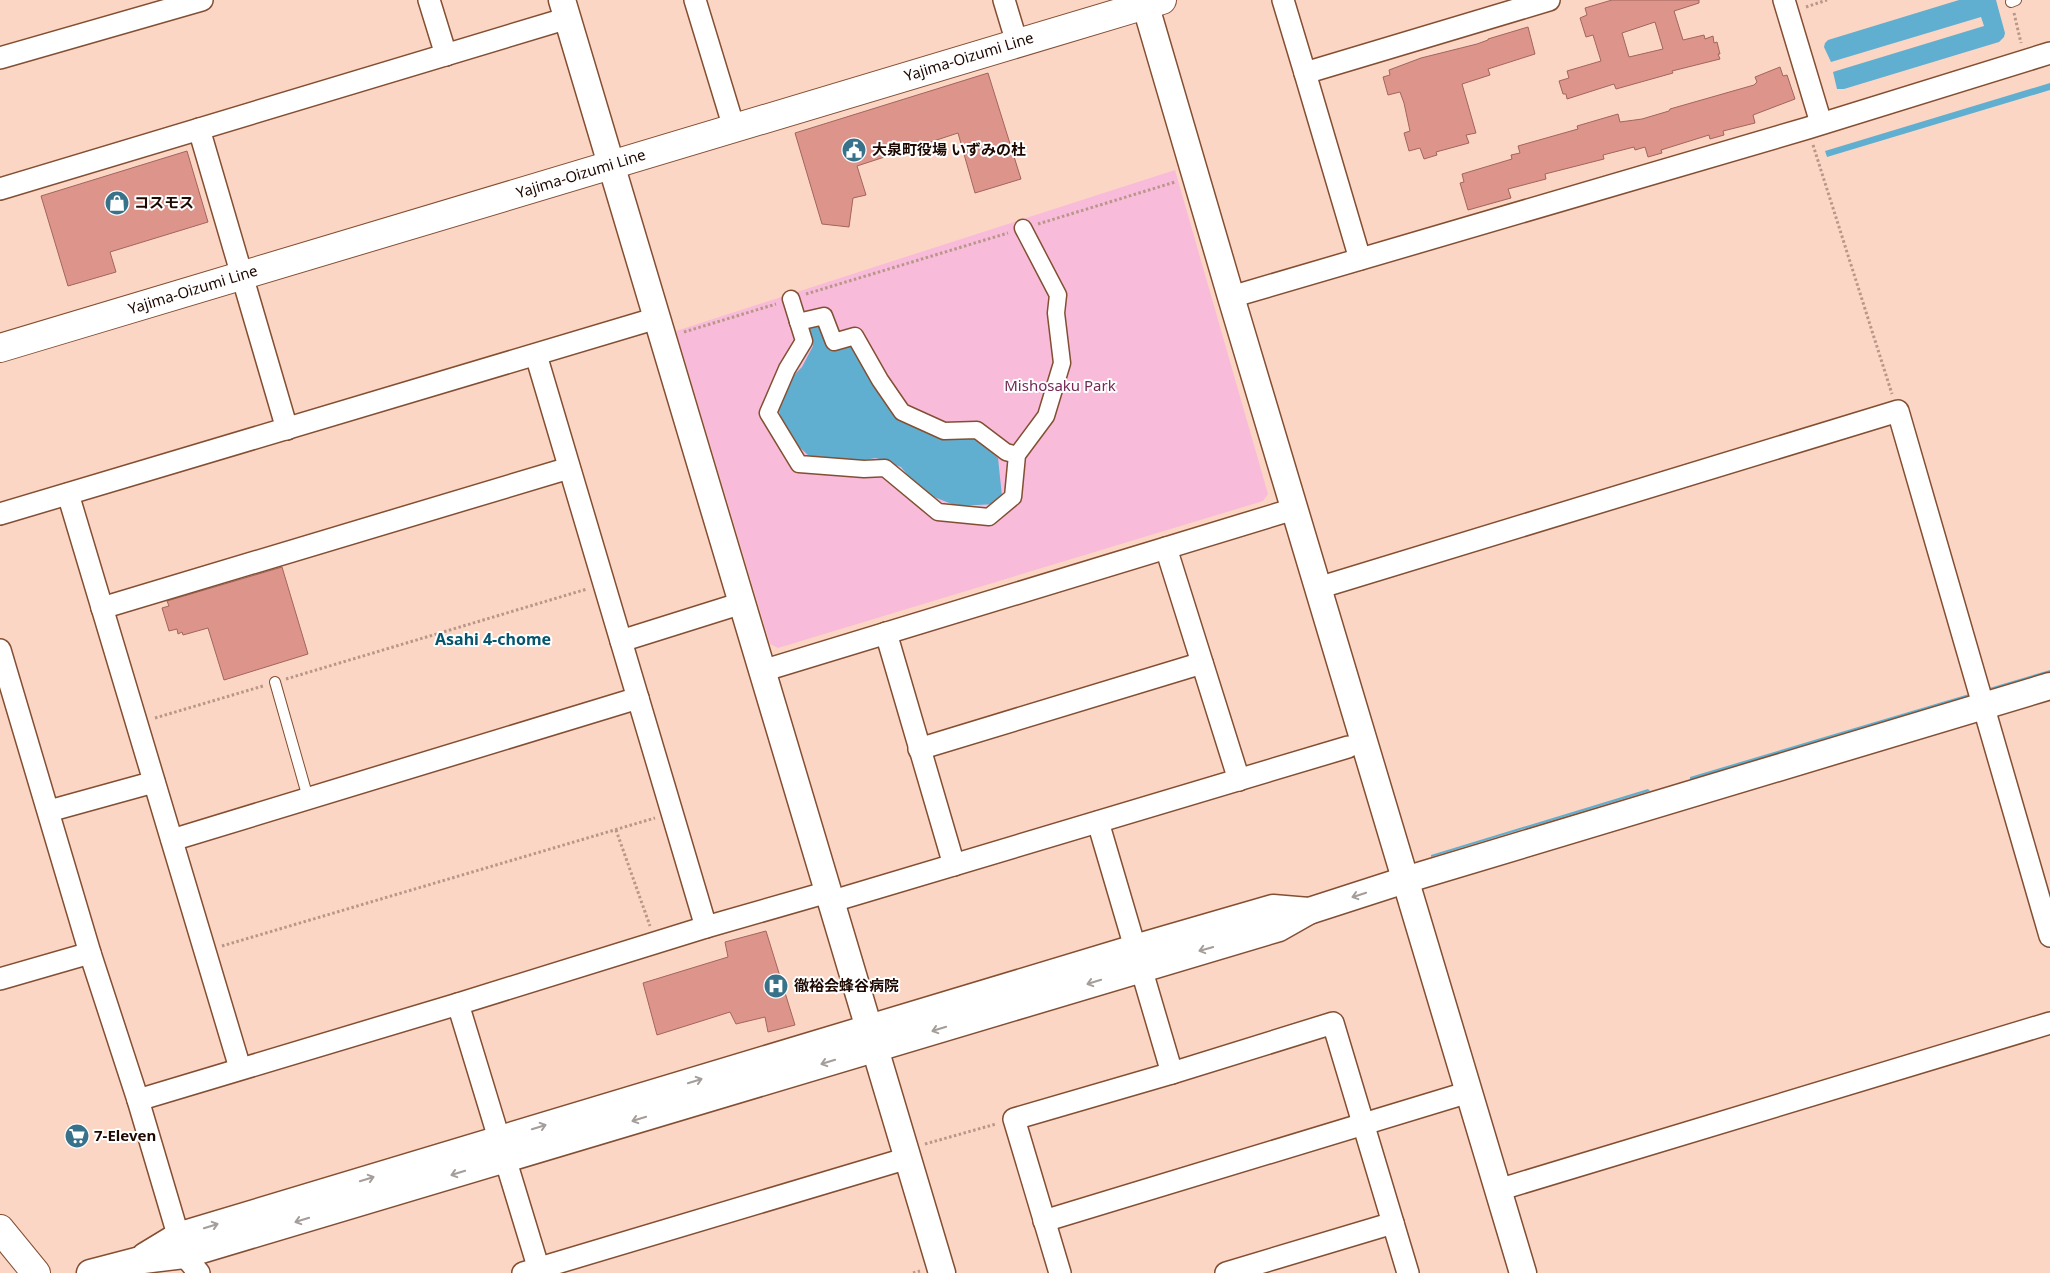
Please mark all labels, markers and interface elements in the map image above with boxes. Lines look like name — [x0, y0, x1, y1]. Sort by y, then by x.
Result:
street label: Yajima-Oizumi Line — [902, 27, 1036, 85]
public building icon: 大泉町役場 いずみの杜 — [841, 137, 867, 163]
place label: 大泉町役場 いずみの杜 — [872, 139, 1026, 159]
street label: Yajima-Oizumi Line — [514, 144, 648, 202]
shop icon: コスモス — [104, 190, 130, 216]
place label: コスモス — [134, 192, 194, 212]
street label: Yajima-Oizumi Line — [126, 260, 260, 318]
park label: Mishosaku Park — [1004, 375, 1116, 395]
district label: Asahi 4-chome — [435, 628, 551, 650]
one-way arrow — [1351, 891, 1367, 900]
one-way arrow — [1199, 945, 1215, 955]
hospital icon: 徹裕会蜂谷病院 — [763, 973, 789, 999]
place label: 徹裕会蜂谷病院 — [794, 975, 899, 995]
one-way arrow — [1087, 978, 1103, 988]
one-way arrow — [931, 1025, 947, 1035]
one-way arrow — [821, 1058, 837, 1068]
one-way arrow — [687, 1075, 703, 1085]
one-way arrow — [632, 1115, 648, 1125]
one-way arrow — [531, 1122, 547, 1132]
supermarket icon: 7-Eleven — [64, 1123, 90, 1149]
place label: 7-Eleven — [94, 1125, 156, 1145]
one-way arrow — [450, 1169, 466, 1179]
one-way arrow — [359, 1174, 375, 1184]
one-way arrow — [294, 1215, 310, 1225]
one-way arrow — [203, 1220, 219, 1230]

